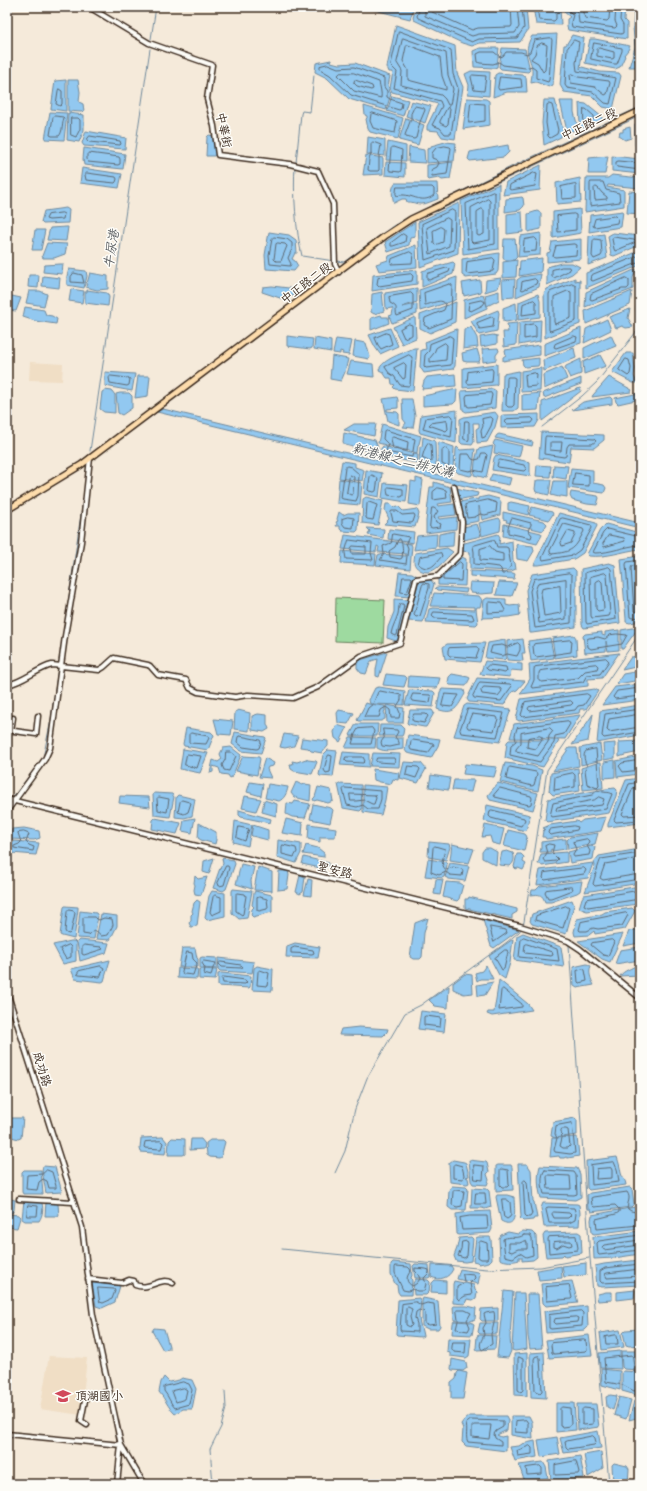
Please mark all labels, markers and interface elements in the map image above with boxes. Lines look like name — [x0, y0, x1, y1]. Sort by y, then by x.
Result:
street label: 中正路二段 — [559, 105, 619, 143]
street label: 中華街 — [213, 111, 235, 149]
water label: 牛尿港 — [101, 227, 122, 269]
street label: 中正路二段 — [278, 259, 334, 307]
water label: 新港線之二排水溝 — [351, 440, 456, 480]
street label: 聖安路 — [316, 859, 354, 881]
street label: 成功路 — [30, 1050, 54, 1088]
school or university icon: 頂湖國小 — [54, 1387, 72, 1405]
place label: 頂湖國小 — [75, 1389, 123, 1403]

